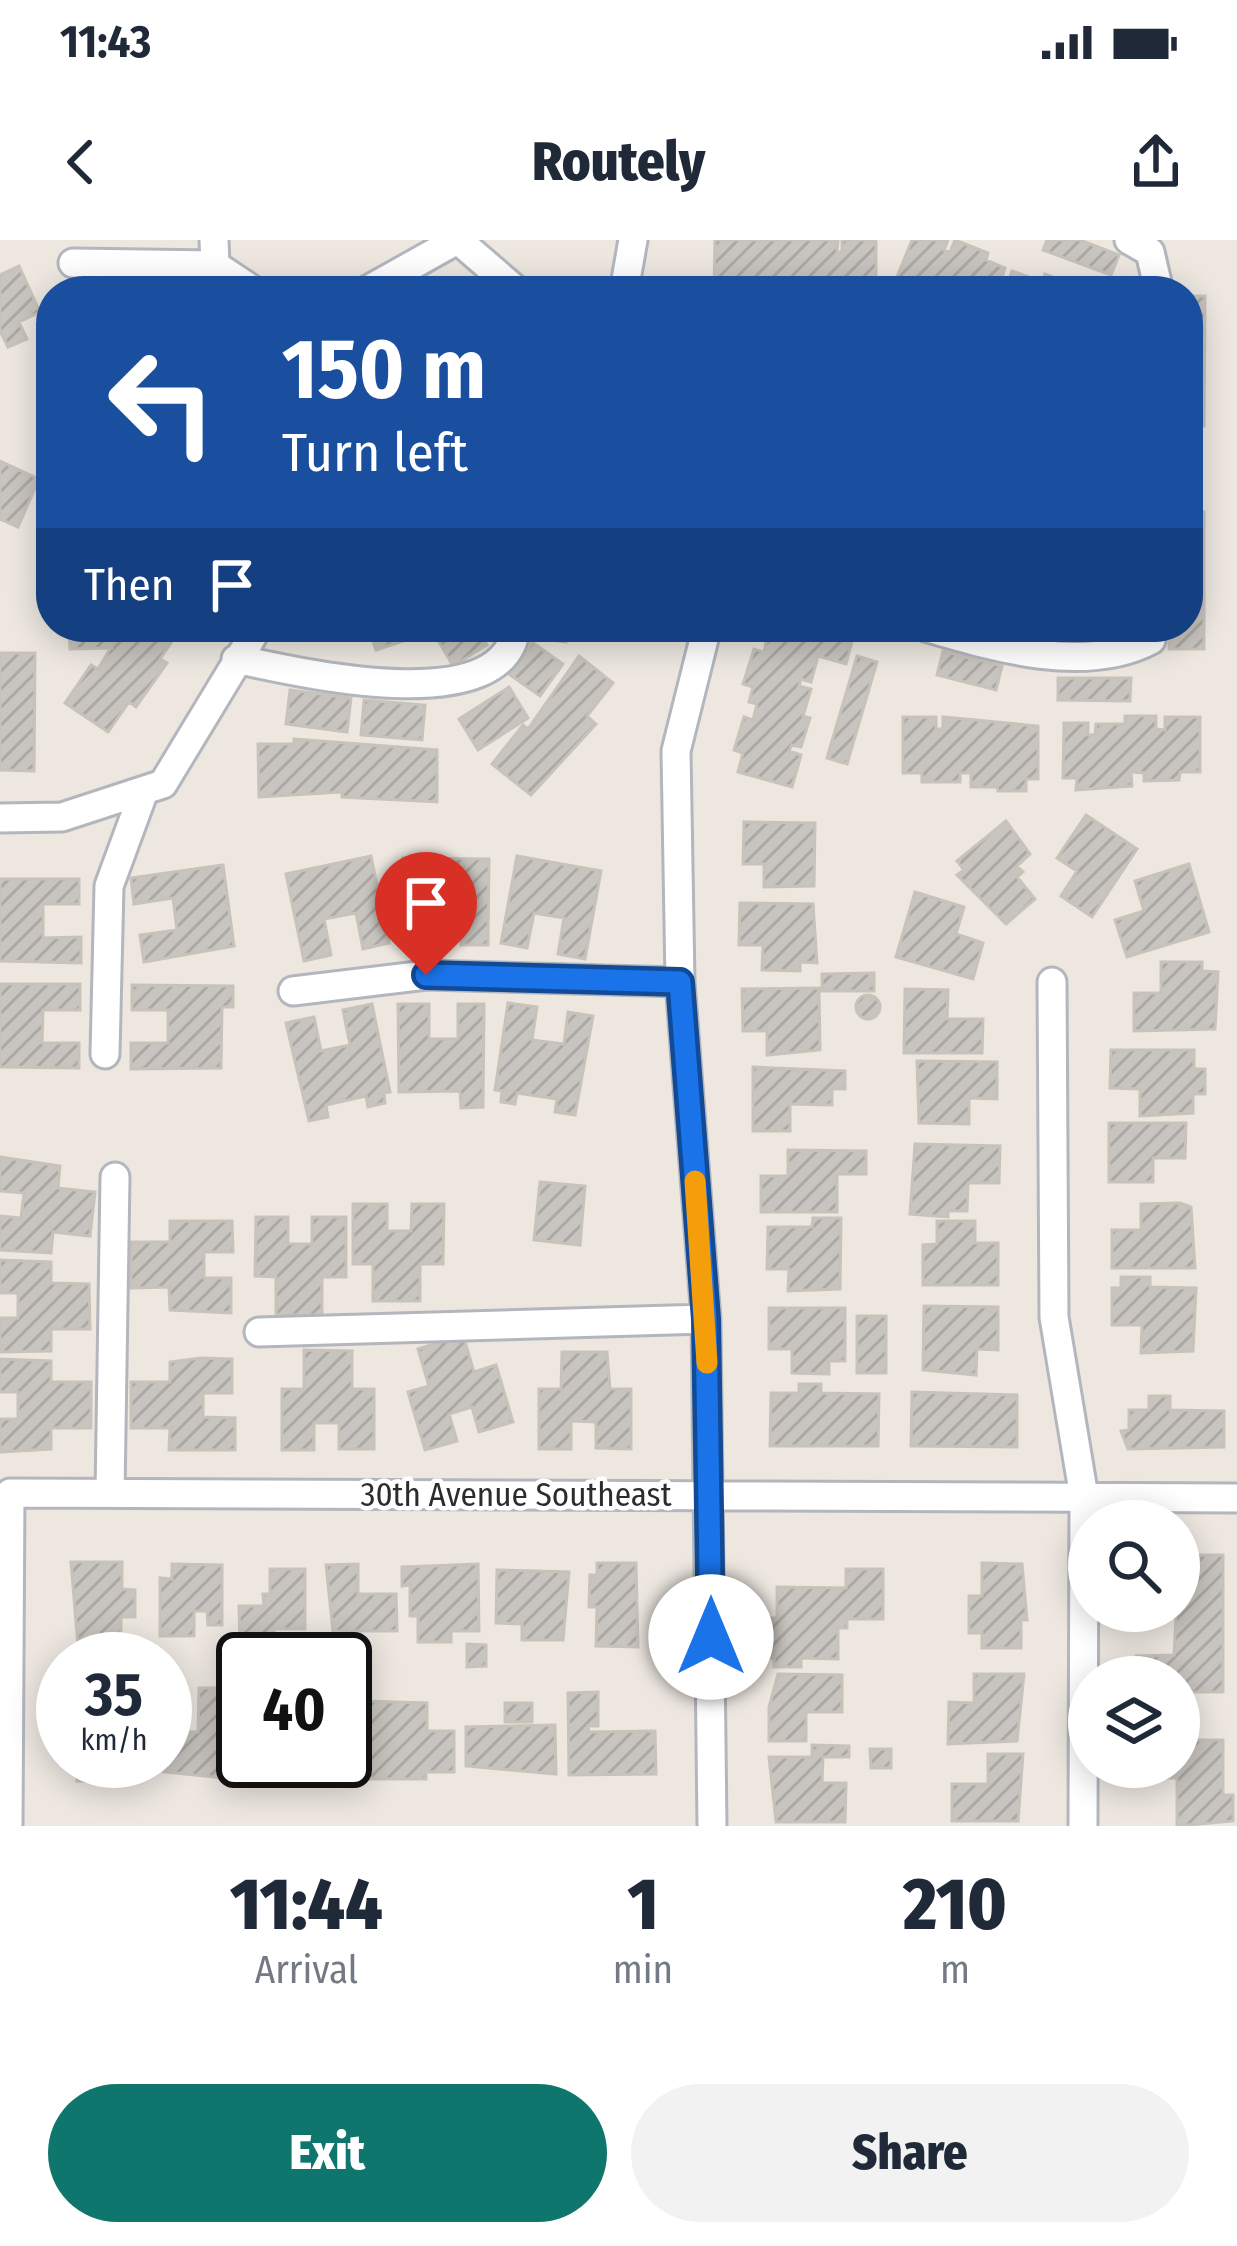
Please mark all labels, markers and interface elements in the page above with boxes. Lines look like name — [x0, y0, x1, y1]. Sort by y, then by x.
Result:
text: 11:43 — [60, 15, 151, 69]
icon: back — [48, 129, 114, 195]
icon: share — [1123, 129, 1189, 195]
text: Routely — [532, 130, 705, 194]
text: 150 m — [282, 319, 486, 420]
icon: left — [84, 324, 240, 480]
text: Turn left — [282, 421, 468, 485]
icon: arrive — [199, 552, 265, 618]
text: Then — [84, 558, 175, 612]
pin — [375, 852, 477, 975]
icon: arrive — [393, 870, 459, 936]
street label: 30th Avenue Southeast — [361, 1475, 672, 1515]
map controls — [1068, 1500, 1200, 1788]
button: search — [1068, 1500, 1200, 1632]
position arrow — [648, 1574, 774, 1700]
speed limit sign: 40 — [216, 1632, 372, 1788]
button: layers — [1068, 1656, 1200, 1788]
text: 35 — [85, 1659, 143, 1731]
text: km/h — [81, 1722, 147, 1758]
text: 11:44 — [230, 1862, 383, 1948]
text: 1 — [627, 1862, 659, 1948]
text: 210 — [903, 1862, 1007, 1948]
text: Arrival — [255, 1947, 358, 1993]
text: min — [613, 1947, 673, 1993]
text: m — [940, 1947, 970, 1993]
button: Exit — [48, 2084, 607, 2222]
button: Share — [631, 2084, 1189, 2222]

